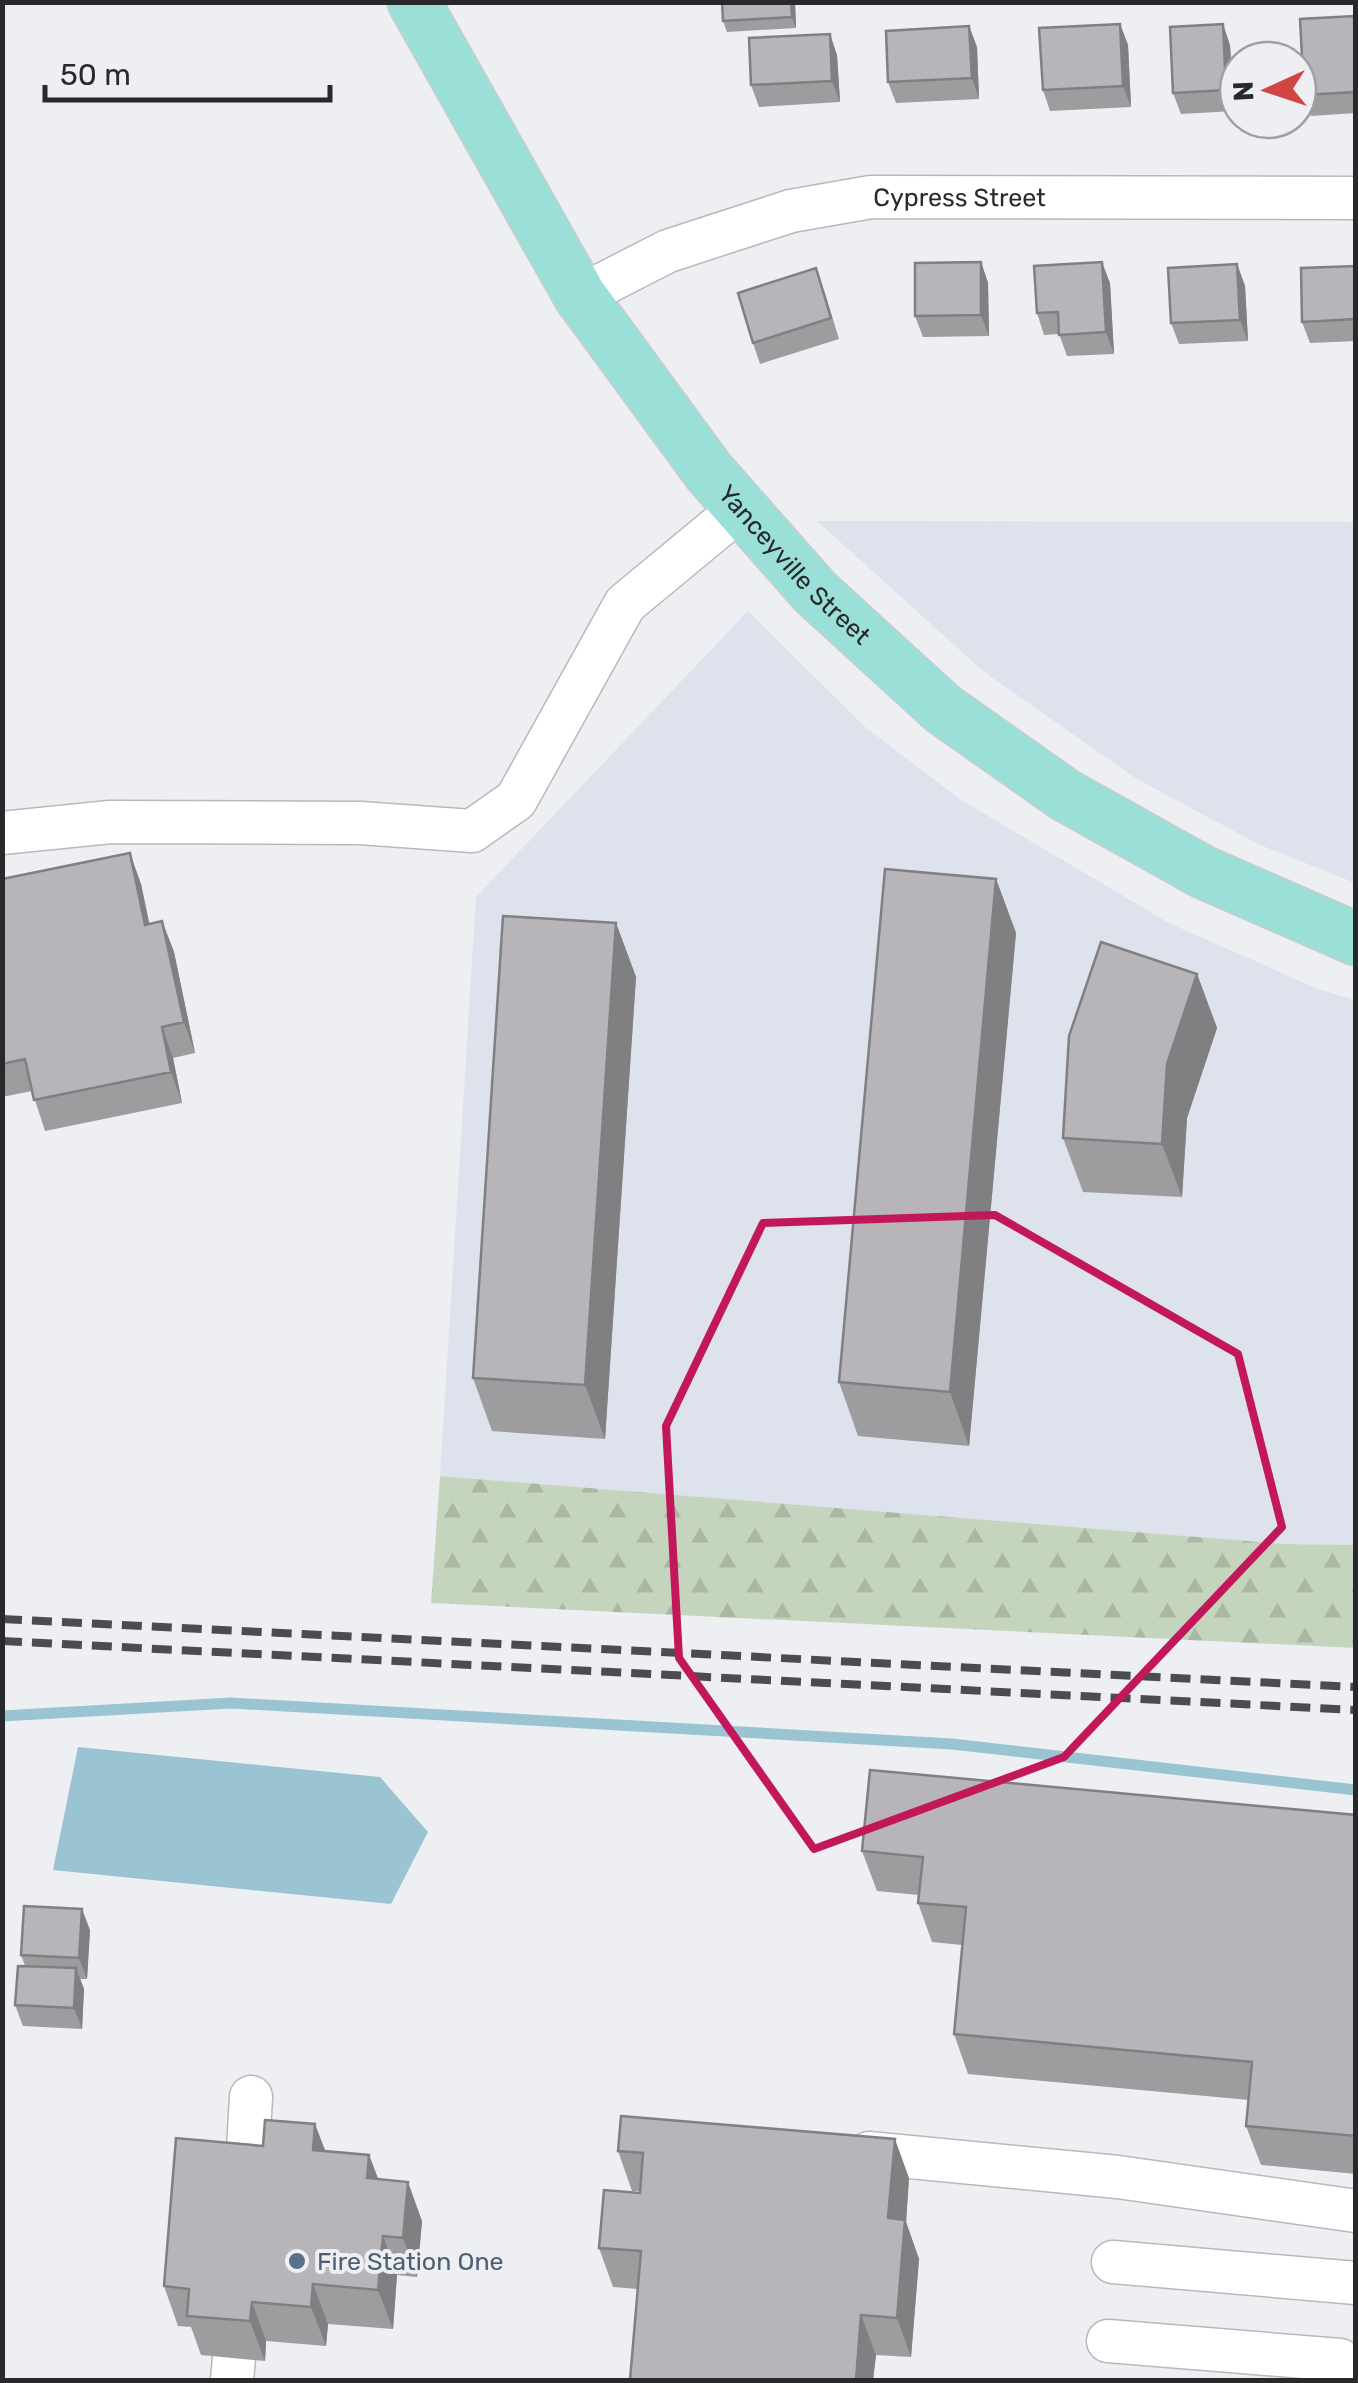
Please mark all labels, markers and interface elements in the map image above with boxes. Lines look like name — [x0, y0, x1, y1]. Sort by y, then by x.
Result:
scale bar — [45, 40, 330, 102]
north arrow — [1218, 40, 1318, 140]
text: 50 m — [60, 57, 131, 93]
text: N — [1227, 80, 1261, 102]
street label: Cypress Street — [873, 183, 1046, 212]
street label: Yanceyville Street — [713, 479, 877, 650]
place label: Fire Station One — [317, 2247, 504, 2276]
marker: Fire Station One — [286, 2250, 308, 2272]

